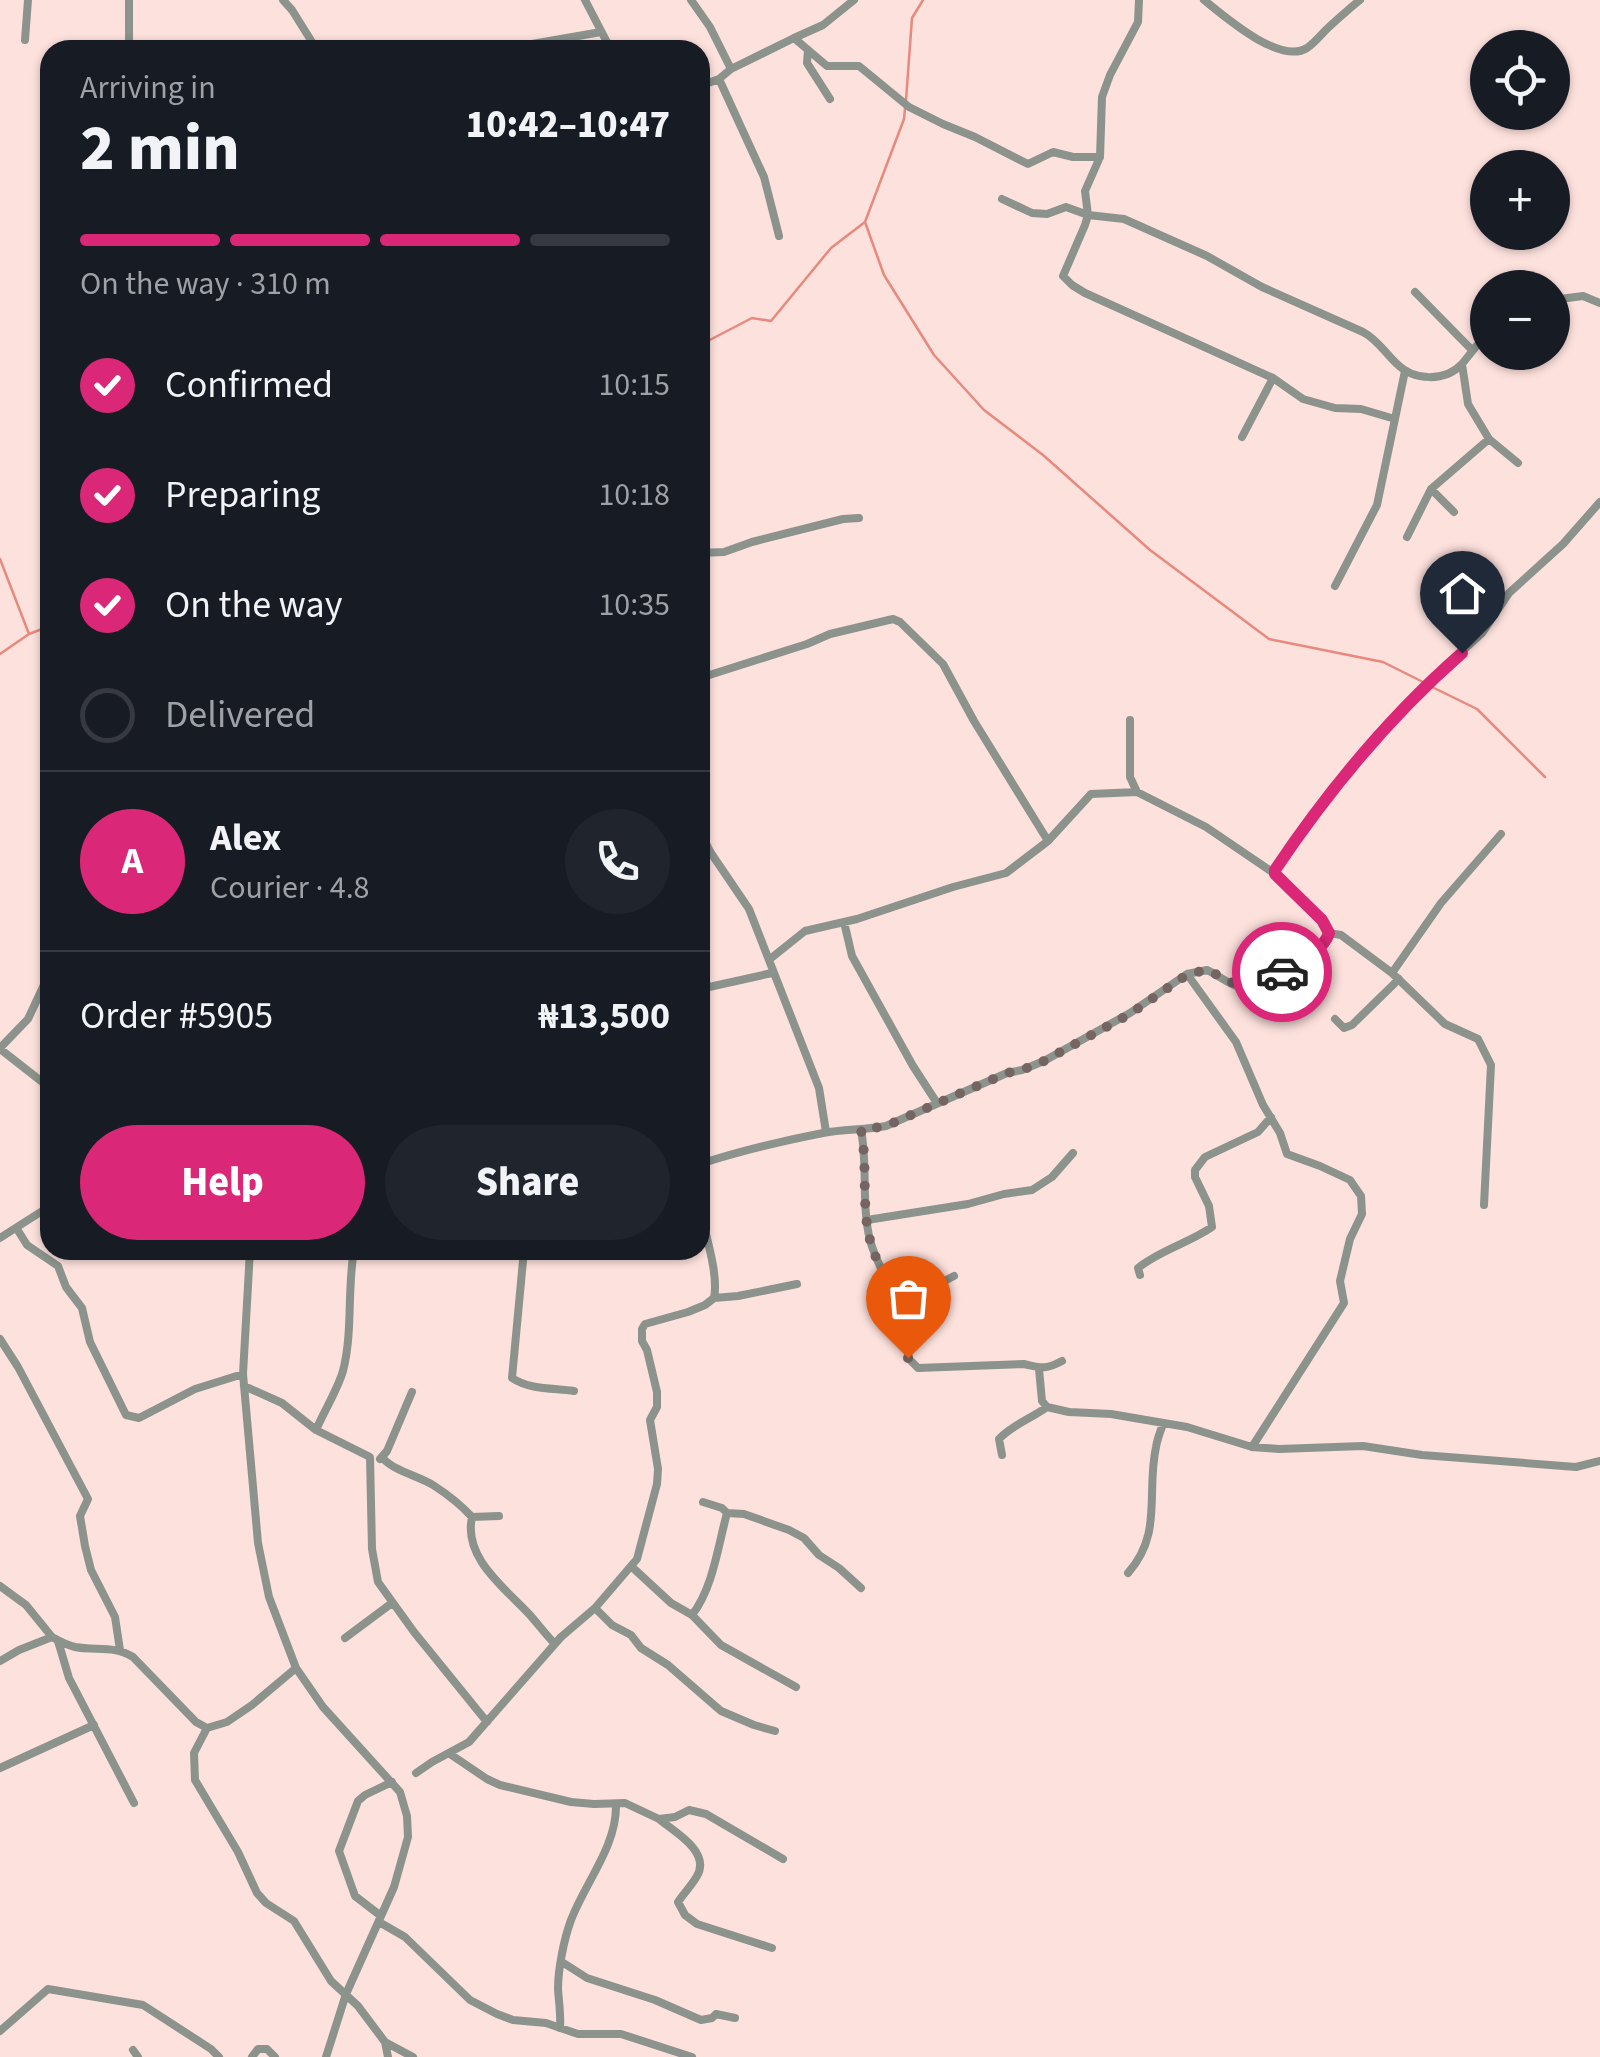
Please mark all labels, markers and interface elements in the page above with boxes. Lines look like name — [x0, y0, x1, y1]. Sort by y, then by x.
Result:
map controls — [1470, 30, 1570, 370]
button: locate — [1470, 30, 1570, 130]
text: Arriving in — [80, 65, 216, 111]
text: 10:42–10:47 — [466, 98, 670, 152]
text: 2 min — [80, 102, 240, 195]
button: + — [1470, 150, 1570, 250]
text: On the way · 310 m — [80, 261, 331, 307]
button: − — [1470, 270, 1570, 370]
icon: check — [80, 358, 135, 413]
text: Confirmed — [165, 358, 333, 412]
text: 10:15 — [598, 362, 670, 408]
icon: check — [80, 468, 135, 523]
text: Preparing — [165, 468, 320, 522]
text: 10:18 — [598, 472, 670, 518]
pin — [1420, 551, 1505, 654]
icon: home — [1435, 566, 1490, 621]
icon: check — [80, 578, 135, 633]
text: On the way — [165, 578, 342, 632]
text: 10:35 — [598, 582, 670, 628]
text: Delivered — [165, 688, 315, 742]
button: phone — [565, 809, 670, 914]
text: Alex — [210, 811, 281, 865]
text: A — [122, 834, 143, 888]
text: Courier · 4.8 — [210, 865, 370, 911]
courier — [1232, 922, 1332, 1022]
icon: car — [1255, 945, 1310, 1000]
text: Order #5905 — [80, 989, 273, 1043]
text: ₦13,500 — [538, 989, 670, 1043]
button: Help — [80, 1125, 365, 1240]
button: Share — [385, 1125, 670, 1240]
pin — [866, 1256, 951, 1359]
icon: bag — [881, 1271, 936, 1326]

